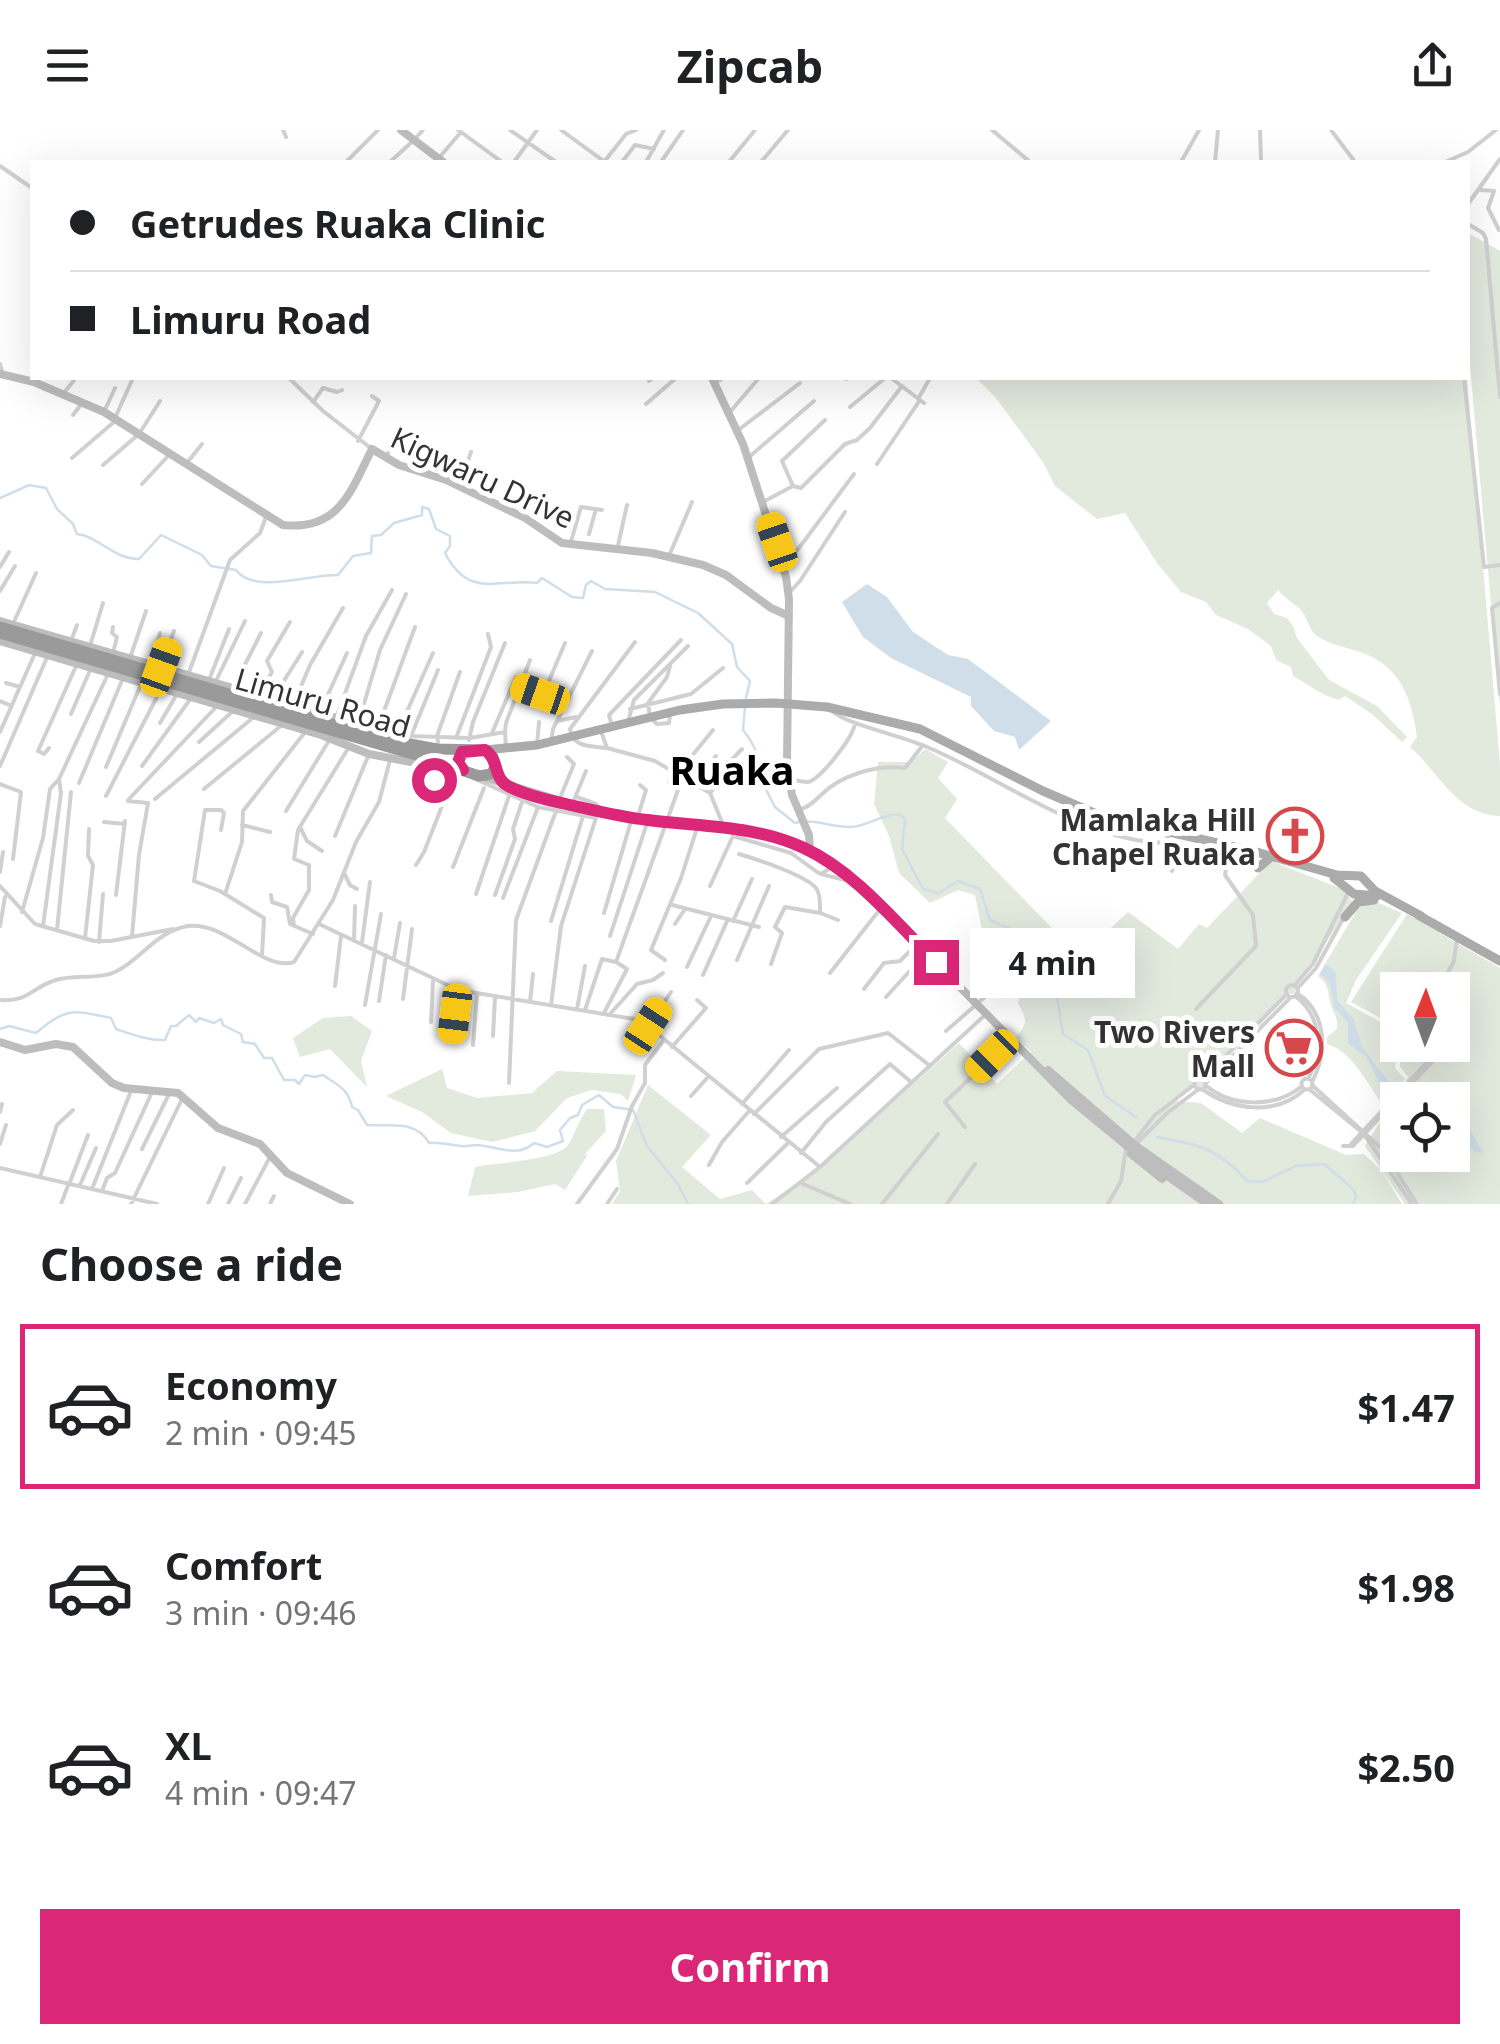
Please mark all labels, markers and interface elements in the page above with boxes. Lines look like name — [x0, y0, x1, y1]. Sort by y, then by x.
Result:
text: Zipcab — [677, 35, 823, 96]
icon: menu — [40, 38, 95, 93]
icon: share — [1405, 38, 1460, 93]
text: Getrudes Ruaka Clinic — [130, 197, 545, 249]
text: Limuru Road — [130, 293, 371, 345]
street label: Kigwaru Drive — [385, 417, 581, 537]
car — [753, 509, 801, 575]
car — [137, 634, 185, 700]
street label: Limuru Road — [230, 657, 416, 747]
car — [507, 670, 573, 718]
district label: Ruaka — [670, 742, 794, 797]
route start — [412, 758, 457, 803]
place label: Mamlaka Hill Chapel Ruaka — [1052, 799, 1256, 874]
church icon: Mamlaka Hill Chapel Ruaka — [1265, 806, 1325, 866]
callout: 4 min — [971, 927, 1136, 997]
route end — [914, 940, 959, 985]
text: 4 min — [1008, 941, 1097, 984]
north arrow — [1380, 972, 1470, 1062]
map controls — [1380, 972, 1470, 1172]
car — [436, 982, 474, 1046]
car — [619, 993, 677, 1059]
place label: Two Rivers Mall — [1094, 1011, 1255, 1086]
supermarket icon: Two Rivers Mall — [1264, 1018, 1324, 1078]
car — [960, 1024, 1024, 1088]
button: locate — [1380, 1082, 1470, 1172]
text: Choose a ride — [40, 1233, 343, 1294]
text: Economy — [165, 1359, 337, 1411]
icon: car — [45, 1362, 135, 1452]
text: $1.47 — [1357, 1381, 1455, 1433]
text: 2 min · 09:45 — [165, 1411, 357, 1454]
text: Comfort — [165, 1539, 322, 1591]
icon: car — [45, 1542, 135, 1632]
text: $1.98 — [1357, 1561, 1455, 1613]
text: 3 min · 09:46 — [165, 1591, 357, 1634]
text: XL — [165, 1719, 212, 1771]
icon: car — [45, 1722, 135, 1812]
text: $2.50 — [1357, 1741, 1455, 1793]
text: 4 min · 09:47 — [165, 1771, 357, 1814]
button: Confirm — [40, 1909, 1460, 2024]

